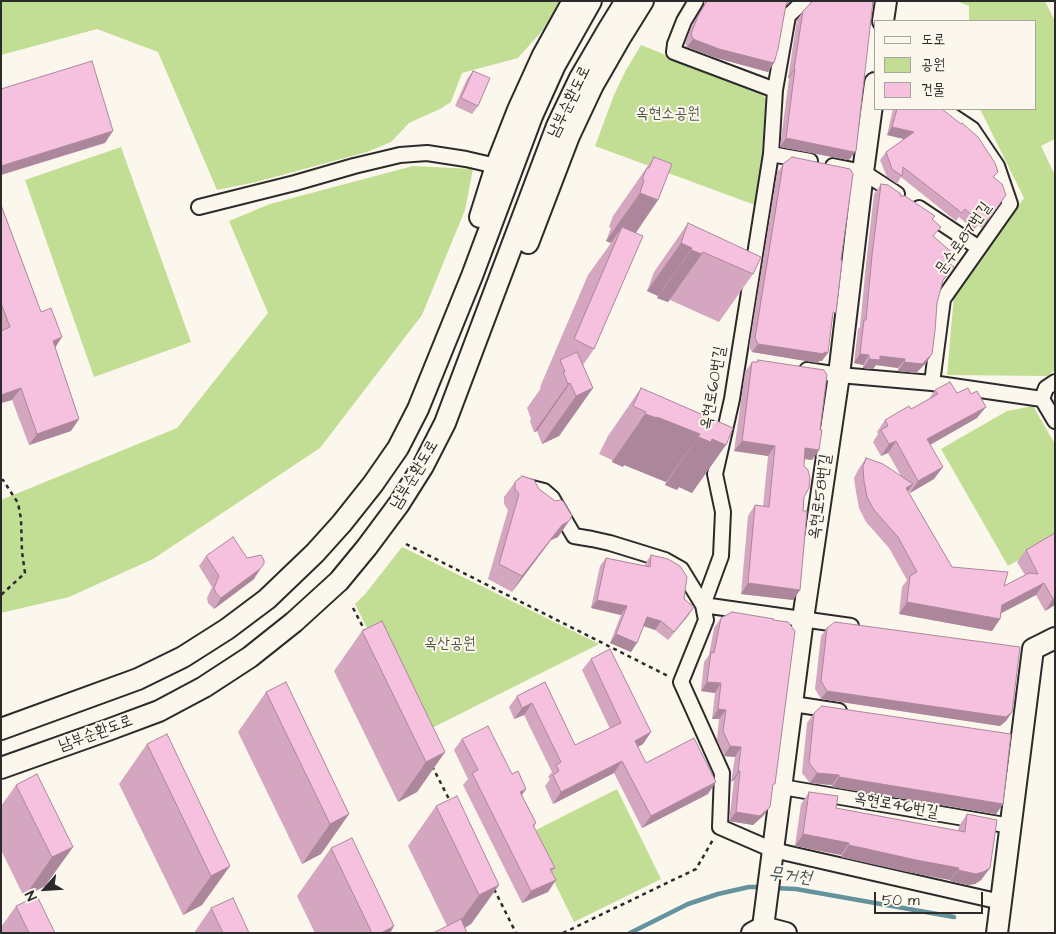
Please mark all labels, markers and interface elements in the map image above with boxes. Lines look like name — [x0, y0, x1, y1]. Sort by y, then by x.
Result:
legend — [874, 20, 1036, 110]
text: 도로 — [921, 29, 945, 50]
text: 공원 — [921, 54, 945, 75]
street label: 남부순환도로 — [544, 63, 596, 141]
text: 건물 — [921, 79, 945, 100]
park label: 옥현소공원 — [636, 105, 700, 125]
street label: 문수로87번길 — [932, 199, 996, 279]
street label: 옥현로60번길 — [697, 345, 731, 431]
street label: 남부순환도로 — [387, 437, 443, 513]
street label: 옥현로58번길 — [806, 453, 836, 541]
park label: 옥산공원 — [424, 635, 476, 655]
street label: 남부순환도로 — [56, 712, 136, 756]
street label: 옥현로46번길 — [852, 789, 940, 823]
north arrow — [20, 864, 70, 914]
water label: 무거천 — [767, 864, 813, 890]
scale bar — [876, 882, 985, 914]
text: N — [21, 887, 42, 904]
text: 50 m — [882, 890, 920, 911]

